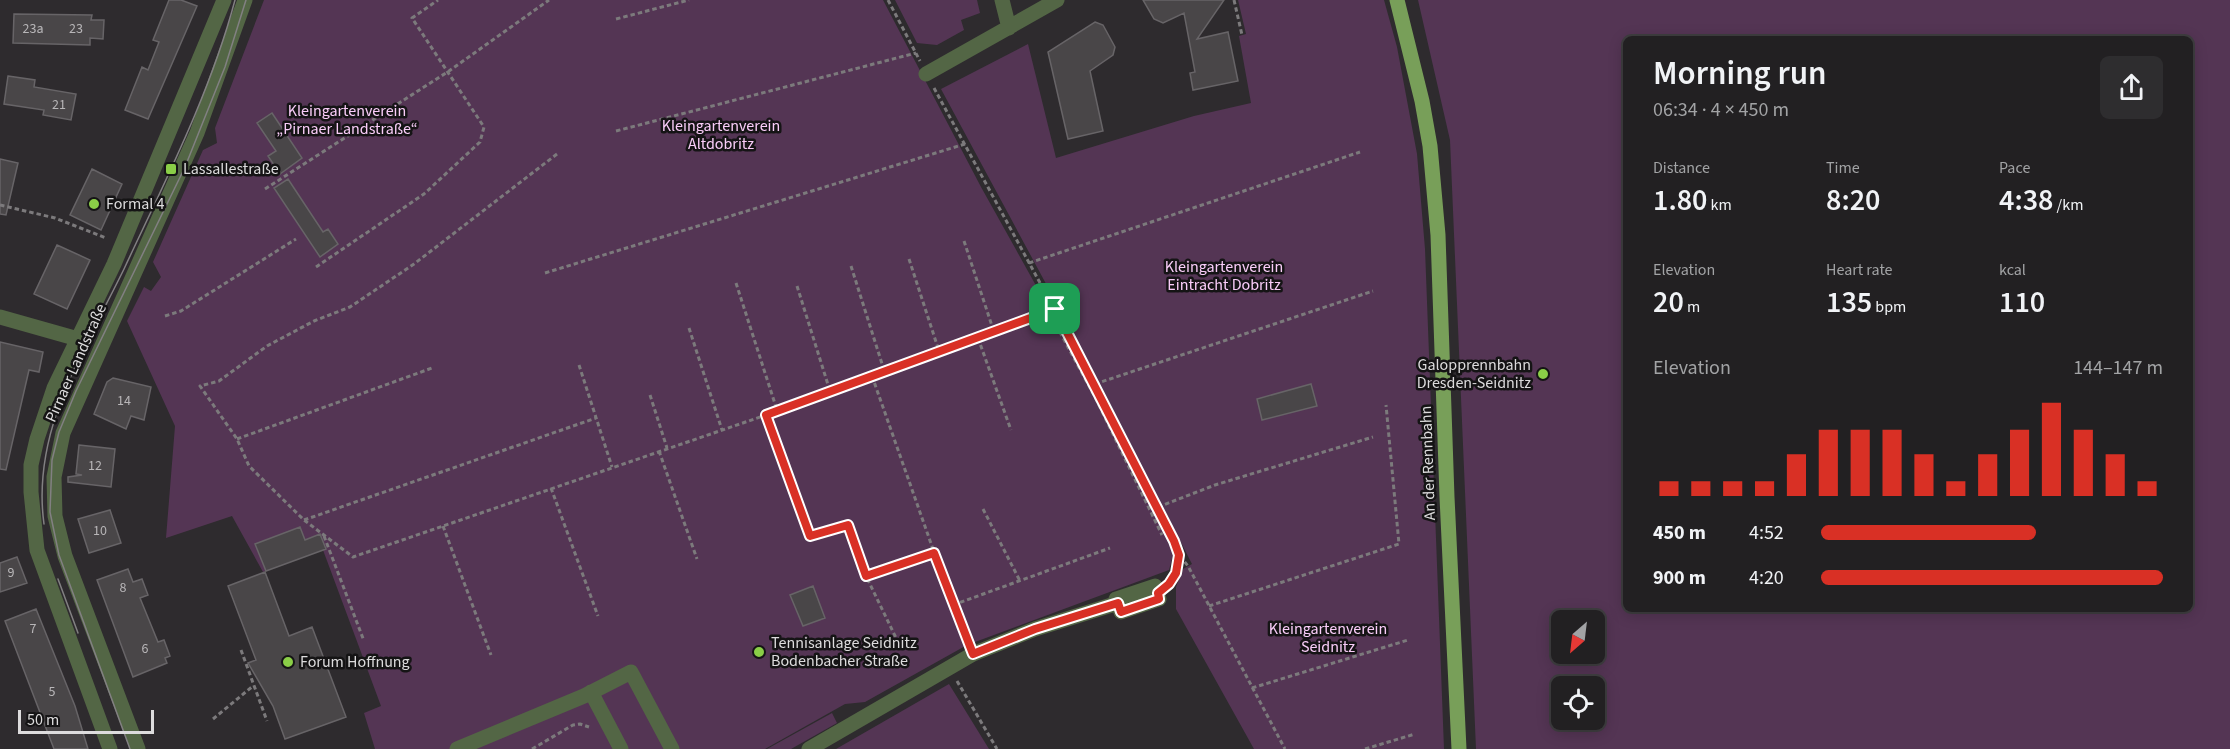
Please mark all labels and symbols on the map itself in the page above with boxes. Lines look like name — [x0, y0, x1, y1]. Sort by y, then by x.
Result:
house number: 23a — [23, 19, 43, 39]
house number: 23 — [69, 19, 83, 39]
house number: 21 — [52, 95, 66, 115]
park label: Kleingartenverein „Pirnaer Landstraße“ — [276, 100, 418, 140]
park label: Kleingartenverein Altdobritz — [662, 115, 780, 155]
place label: Lassallestraße — [183, 158, 279, 180]
marker: Lassallestraße — [164, 162, 178, 176]
place label: Formal 4 — [106, 193, 165, 215]
marker: Formal 4 — [87, 197, 101, 211]
park label: Kleingartenverein Eintracht Dobritz — [1165, 256, 1283, 296]
pin — [1029, 283, 1080, 334]
street label: Pirnaer Landstraße — [40, 300, 112, 426]
place label: Galopprennbahn Dresden-Seidnitz — [1417, 354, 1531, 394]
marker: Galopprennbahn Dresden-Seidnitz — [1536, 367, 1550, 381]
house number: 14 — [117, 391, 131, 411]
street label: An der Rennbahn — [1415, 405, 1441, 521]
house number: 12 — [88, 456, 102, 476]
house number: 10 — [93, 521, 107, 541]
house number: 9 — [8, 563, 15, 583]
house number: 8 — [120, 578, 127, 598]
north arrow — [1551, 610, 1605, 664]
park label: Kleingartenverein Seidnitz — [1269, 618, 1387, 658]
house number: 7 — [30, 619, 37, 639]
place label: Tennisanlage Seidnitz Bodenbacher Straße — [771, 632, 917, 672]
house number: 6 — [142, 639, 149, 659]
marker: Tennisanlage Seidnitz Bodenbacher Straße — [752, 645, 766, 659]
place label: Forum Hoffnung — [300, 651, 410, 673]
marker: Forum Hoffnung — [281, 655, 295, 669]
house number: 5 — [49, 682, 56, 702]
scale bar — [18, 707, 154, 734]

